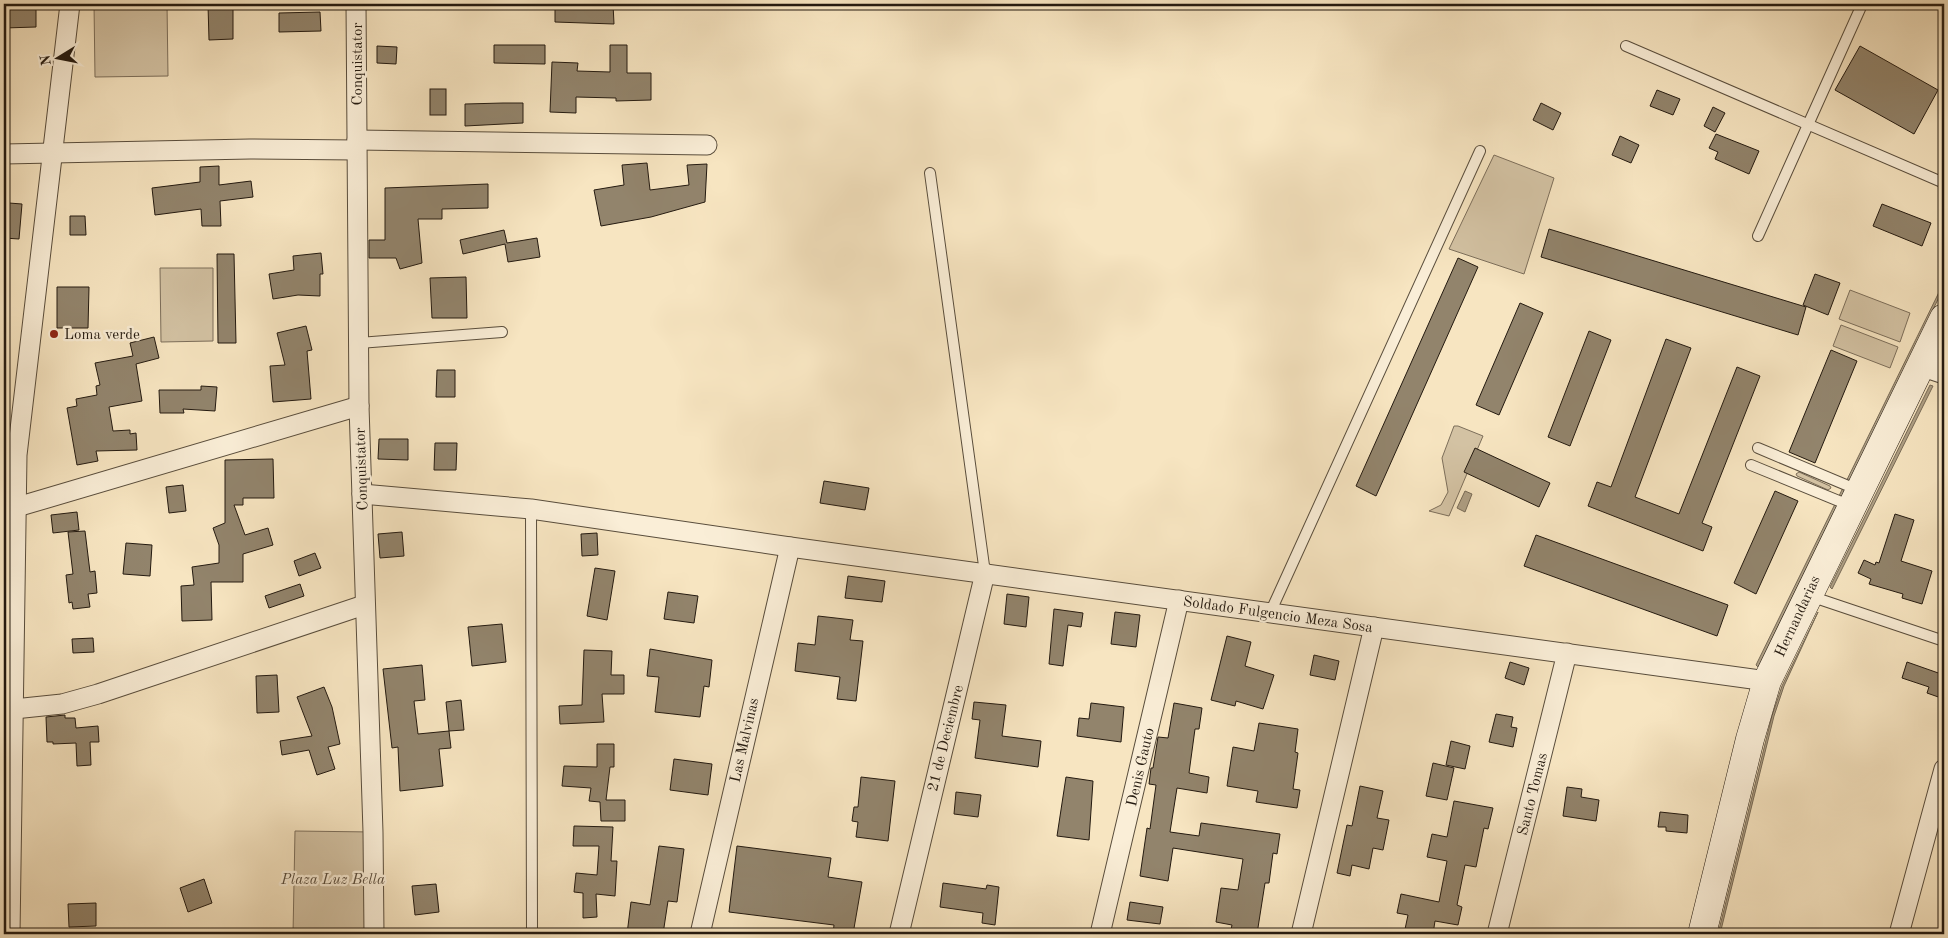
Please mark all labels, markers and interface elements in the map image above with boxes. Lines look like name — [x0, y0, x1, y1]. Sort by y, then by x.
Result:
street label: Conquistator — [351, 22, 366, 106]
north arrow — [32, 32, 82, 82]
text: N — [38, 53, 54, 67]
marker: Loma verde — [48, 328, 60, 340]
place label: Loma verde — [64, 328, 140, 343]
street label: Conquistator — [354, 427, 371, 511]
street label: Hernandarias — [1773, 574, 1824, 660]
street label: Soldado Fulgencio Meza Sosa — [1182, 595, 1374, 636]
street label: 21 de Deciembre — [926, 683, 967, 793]
street label: Las Malvinas — [728, 697, 762, 784]
street label: Denis Gauto — [1125, 726, 1158, 808]
street label: Santo Tomas — [1516, 751, 1551, 837]
park label: Plaza Luz Bella — [280, 873, 385, 888]

